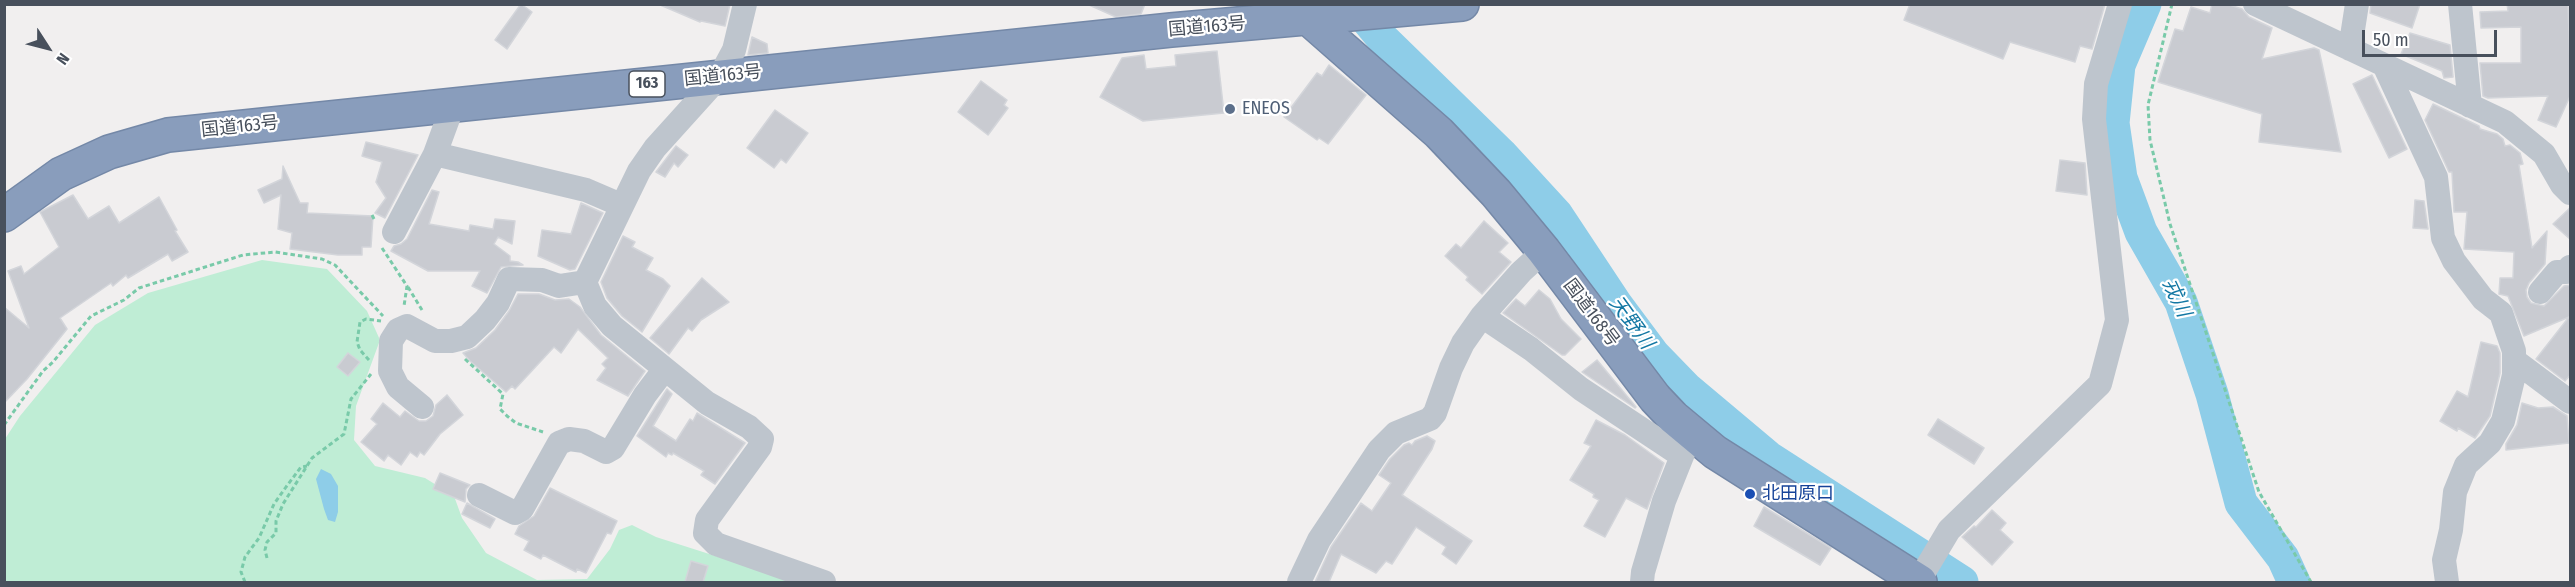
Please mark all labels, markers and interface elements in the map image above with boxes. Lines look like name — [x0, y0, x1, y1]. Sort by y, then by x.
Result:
street label: 国道163号 — [1167, 13, 1247, 41]
north arrow — [18, 18, 78, 78]
scale bar — [2365, 18, 2500, 56]
text: 50 m — [2373, 29, 2409, 51]
text: N — [52, 49, 73, 68]
street label: 国道163号 — [683, 61, 763, 91]
road number: 163 — [629, 71, 665, 97]
place label: ENEOS — [1242, 98, 1290, 120]
marker: ENEOS — [1223, 102, 1237, 116]
street label: 国道163号 — [200, 112, 280, 142]
street label: 国道168号 — [1559, 275, 1623, 351]
water label: 戎川 — [2157, 275, 2195, 321]
water label: 天野川 — [1604, 292, 1658, 354]
place label: 北田原口 — [1762, 483, 1834, 505]
marker: 北田原口 — [1743, 487, 1757, 501]

